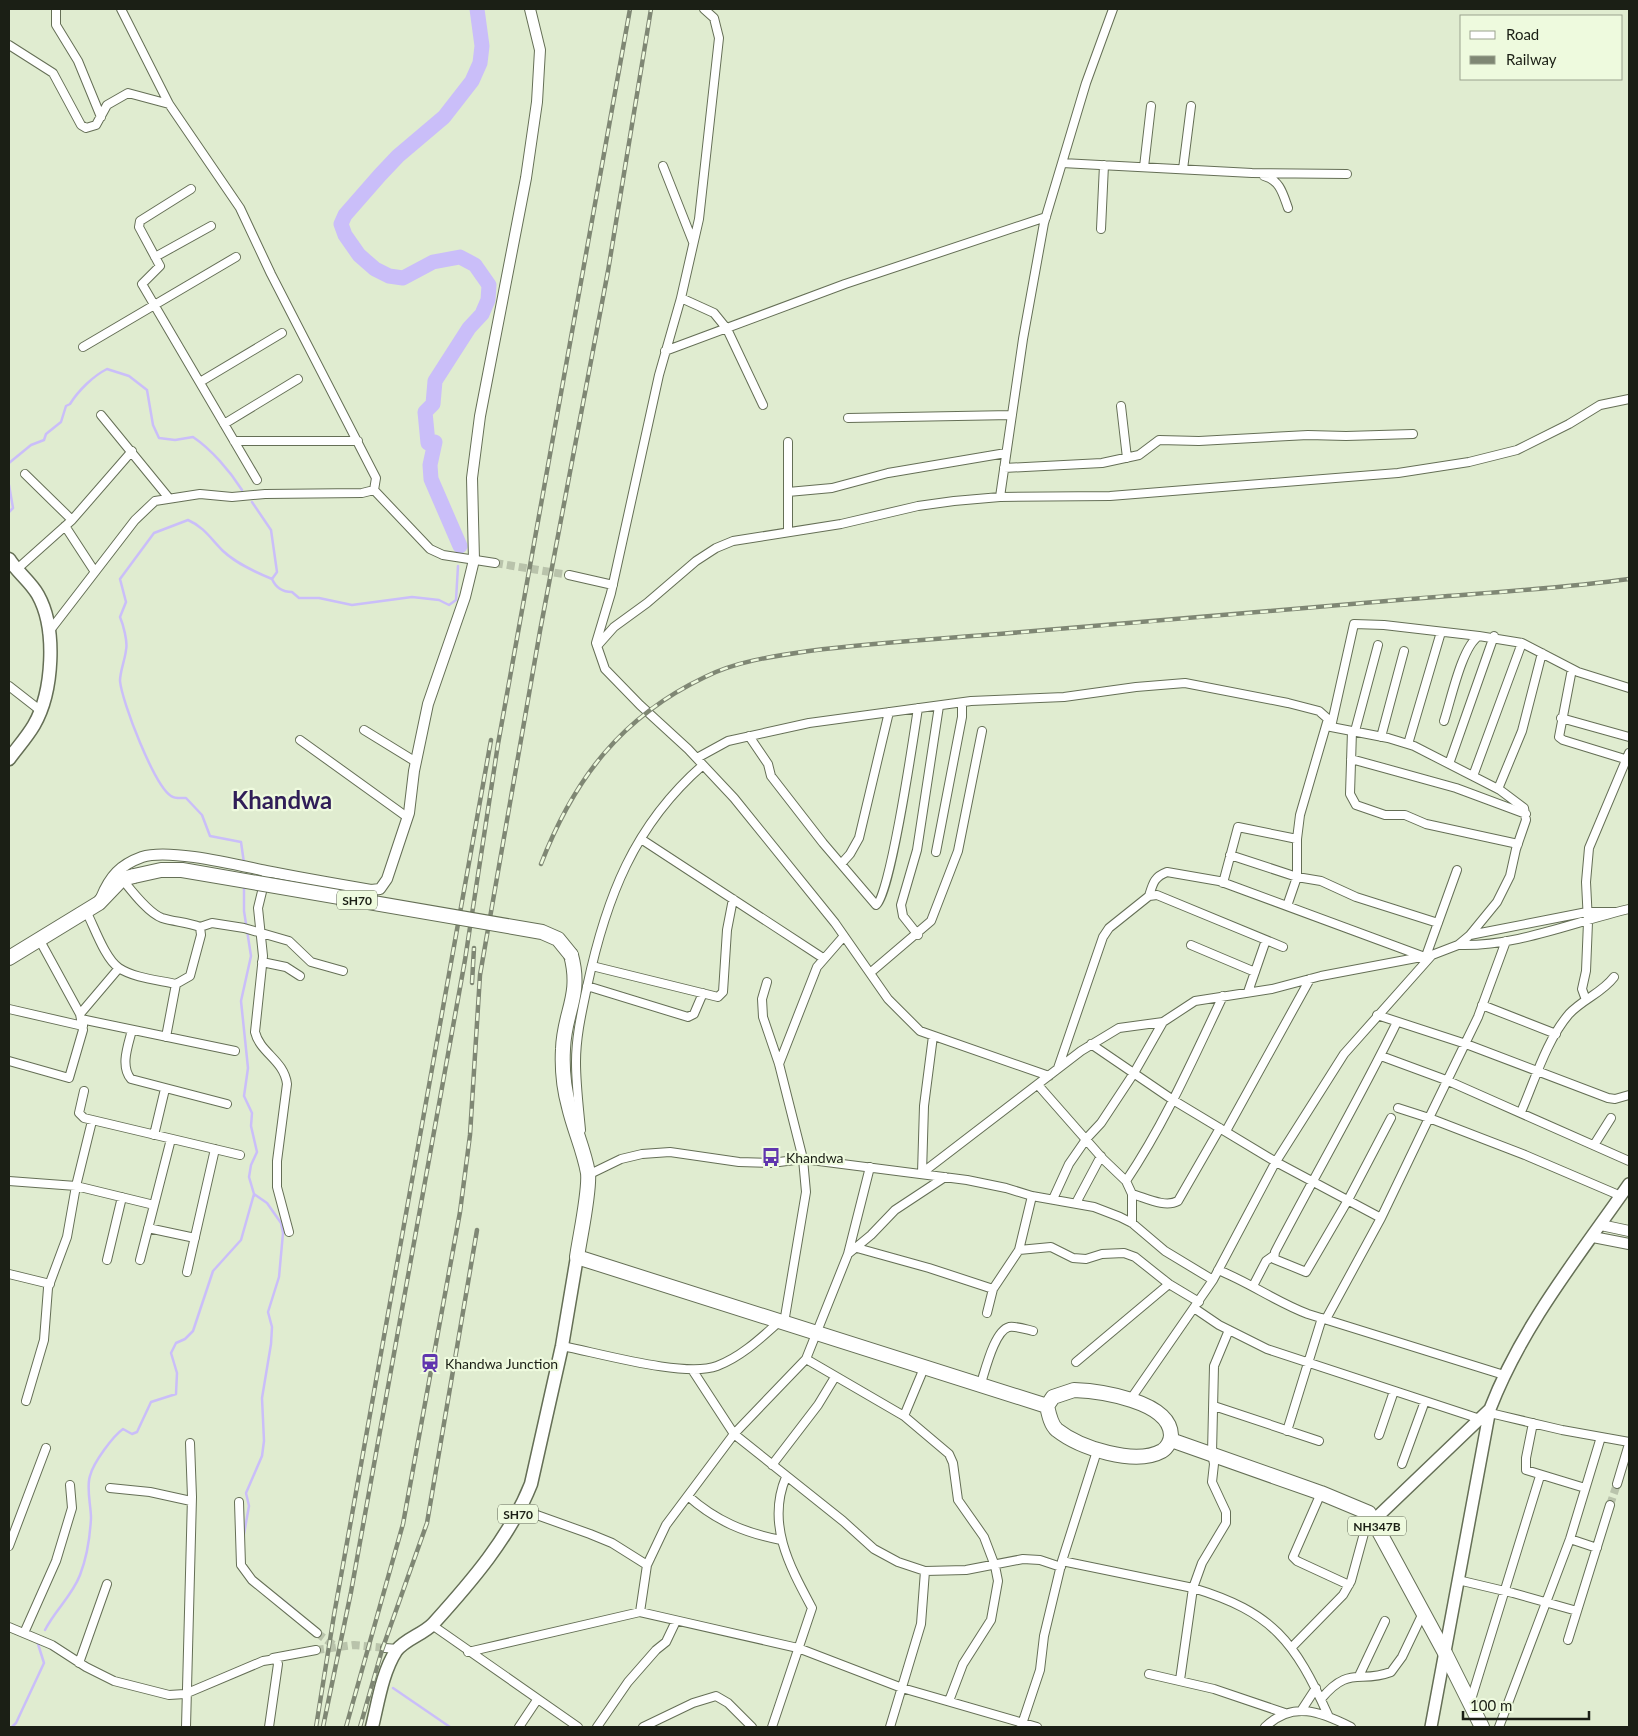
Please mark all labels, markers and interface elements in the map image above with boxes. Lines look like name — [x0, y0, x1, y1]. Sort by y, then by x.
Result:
legend — [1460, 15, 1623, 80]
text: Road — [1506, 25, 1539, 43]
text: Railway — [1506, 50, 1557, 68]
district label: Khandwa — [232, 785, 332, 814]
road number: SH70 — [337, 890, 377, 910]
bus stop icon: Khandwa — [760, 1146, 782, 1168]
place label: Khandwa — [786, 1149, 844, 1166]
station icon: Khandwa Junction — [419, 1352, 441, 1374]
place label: Khandwa Junction — [445, 1355, 558, 1372]
road number: SH70 — [498, 1505, 538, 1524]
road number: NH347B — [1348, 1516, 1406, 1535]
scale bar — [1463, 1688, 1589, 1720]
text: 100 m — [1470, 1696, 1512, 1714]

